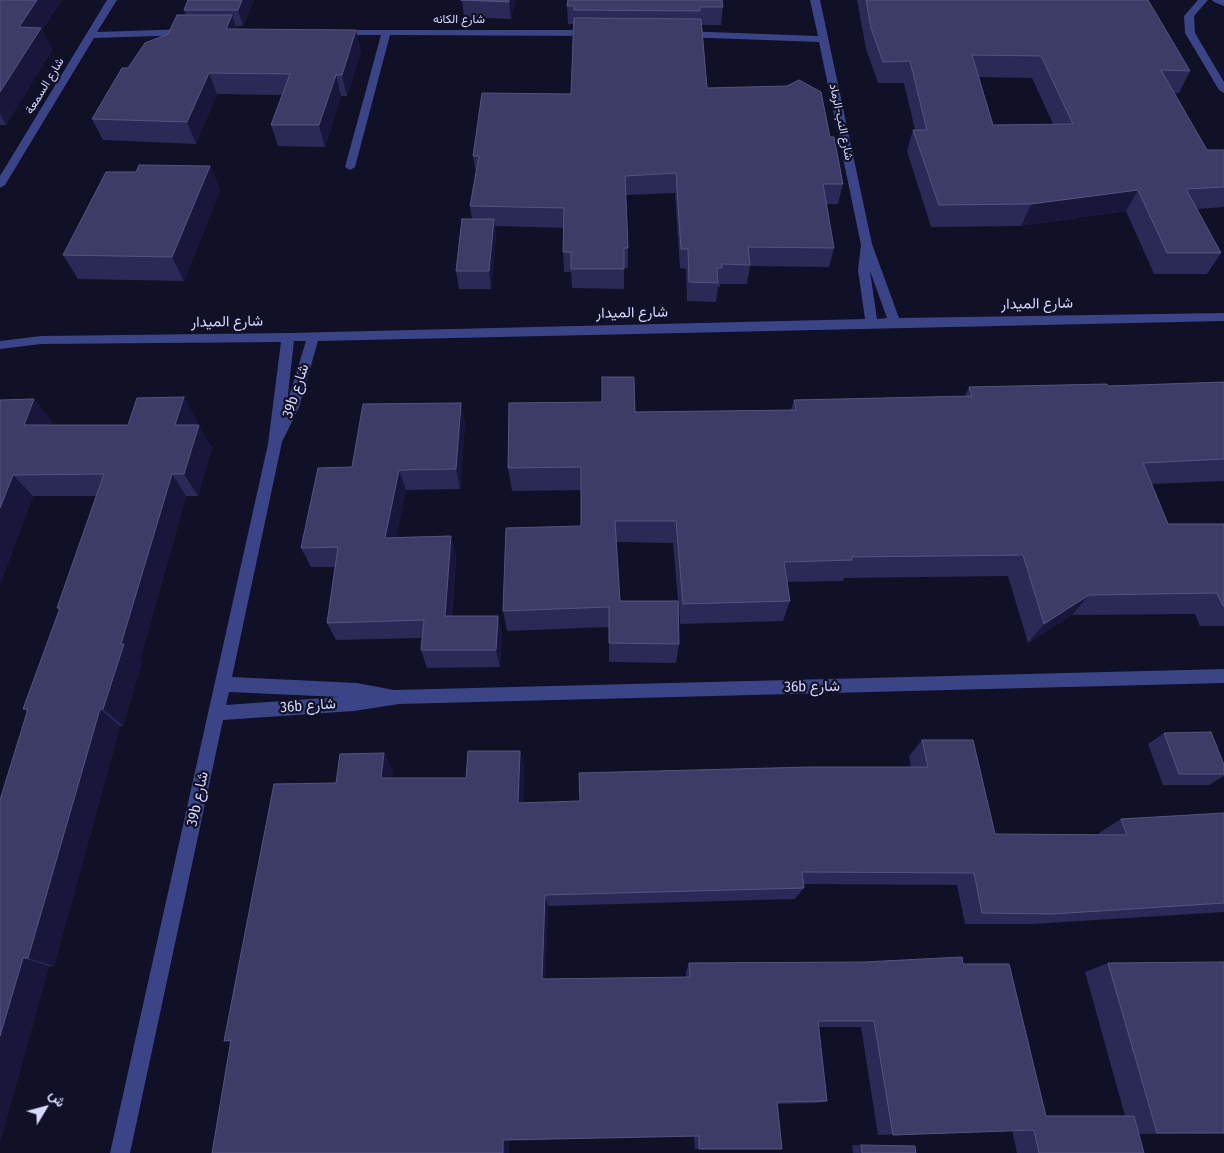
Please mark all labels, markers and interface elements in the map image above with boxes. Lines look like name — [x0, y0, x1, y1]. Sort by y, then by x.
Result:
street label: شارع الكانه — [433, 13, 485, 27]
street label: شارع السمعة — [23, 55, 67, 117]
street label: شارع النب-الرماد — [826, 82, 856, 162]
street label: شارع الميدار — [1001, 294, 1073, 314]
street label: شارع الميدار — [596, 303, 668, 323]
street label: شارع الميدار — [191, 312, 263, 332]
street label: 39b شارع — [279, 362, 313, 420]
street label: 36b شارع — [784, 678, 840, 696]
street label: 36b شارع — [280, 695, 336, 717]
street label: 39b شارع — [183, 770, 213, 828]
north arrow — [20, 1083, 70, 1133]
text: ش — [46, 1087, 69, 1111]

